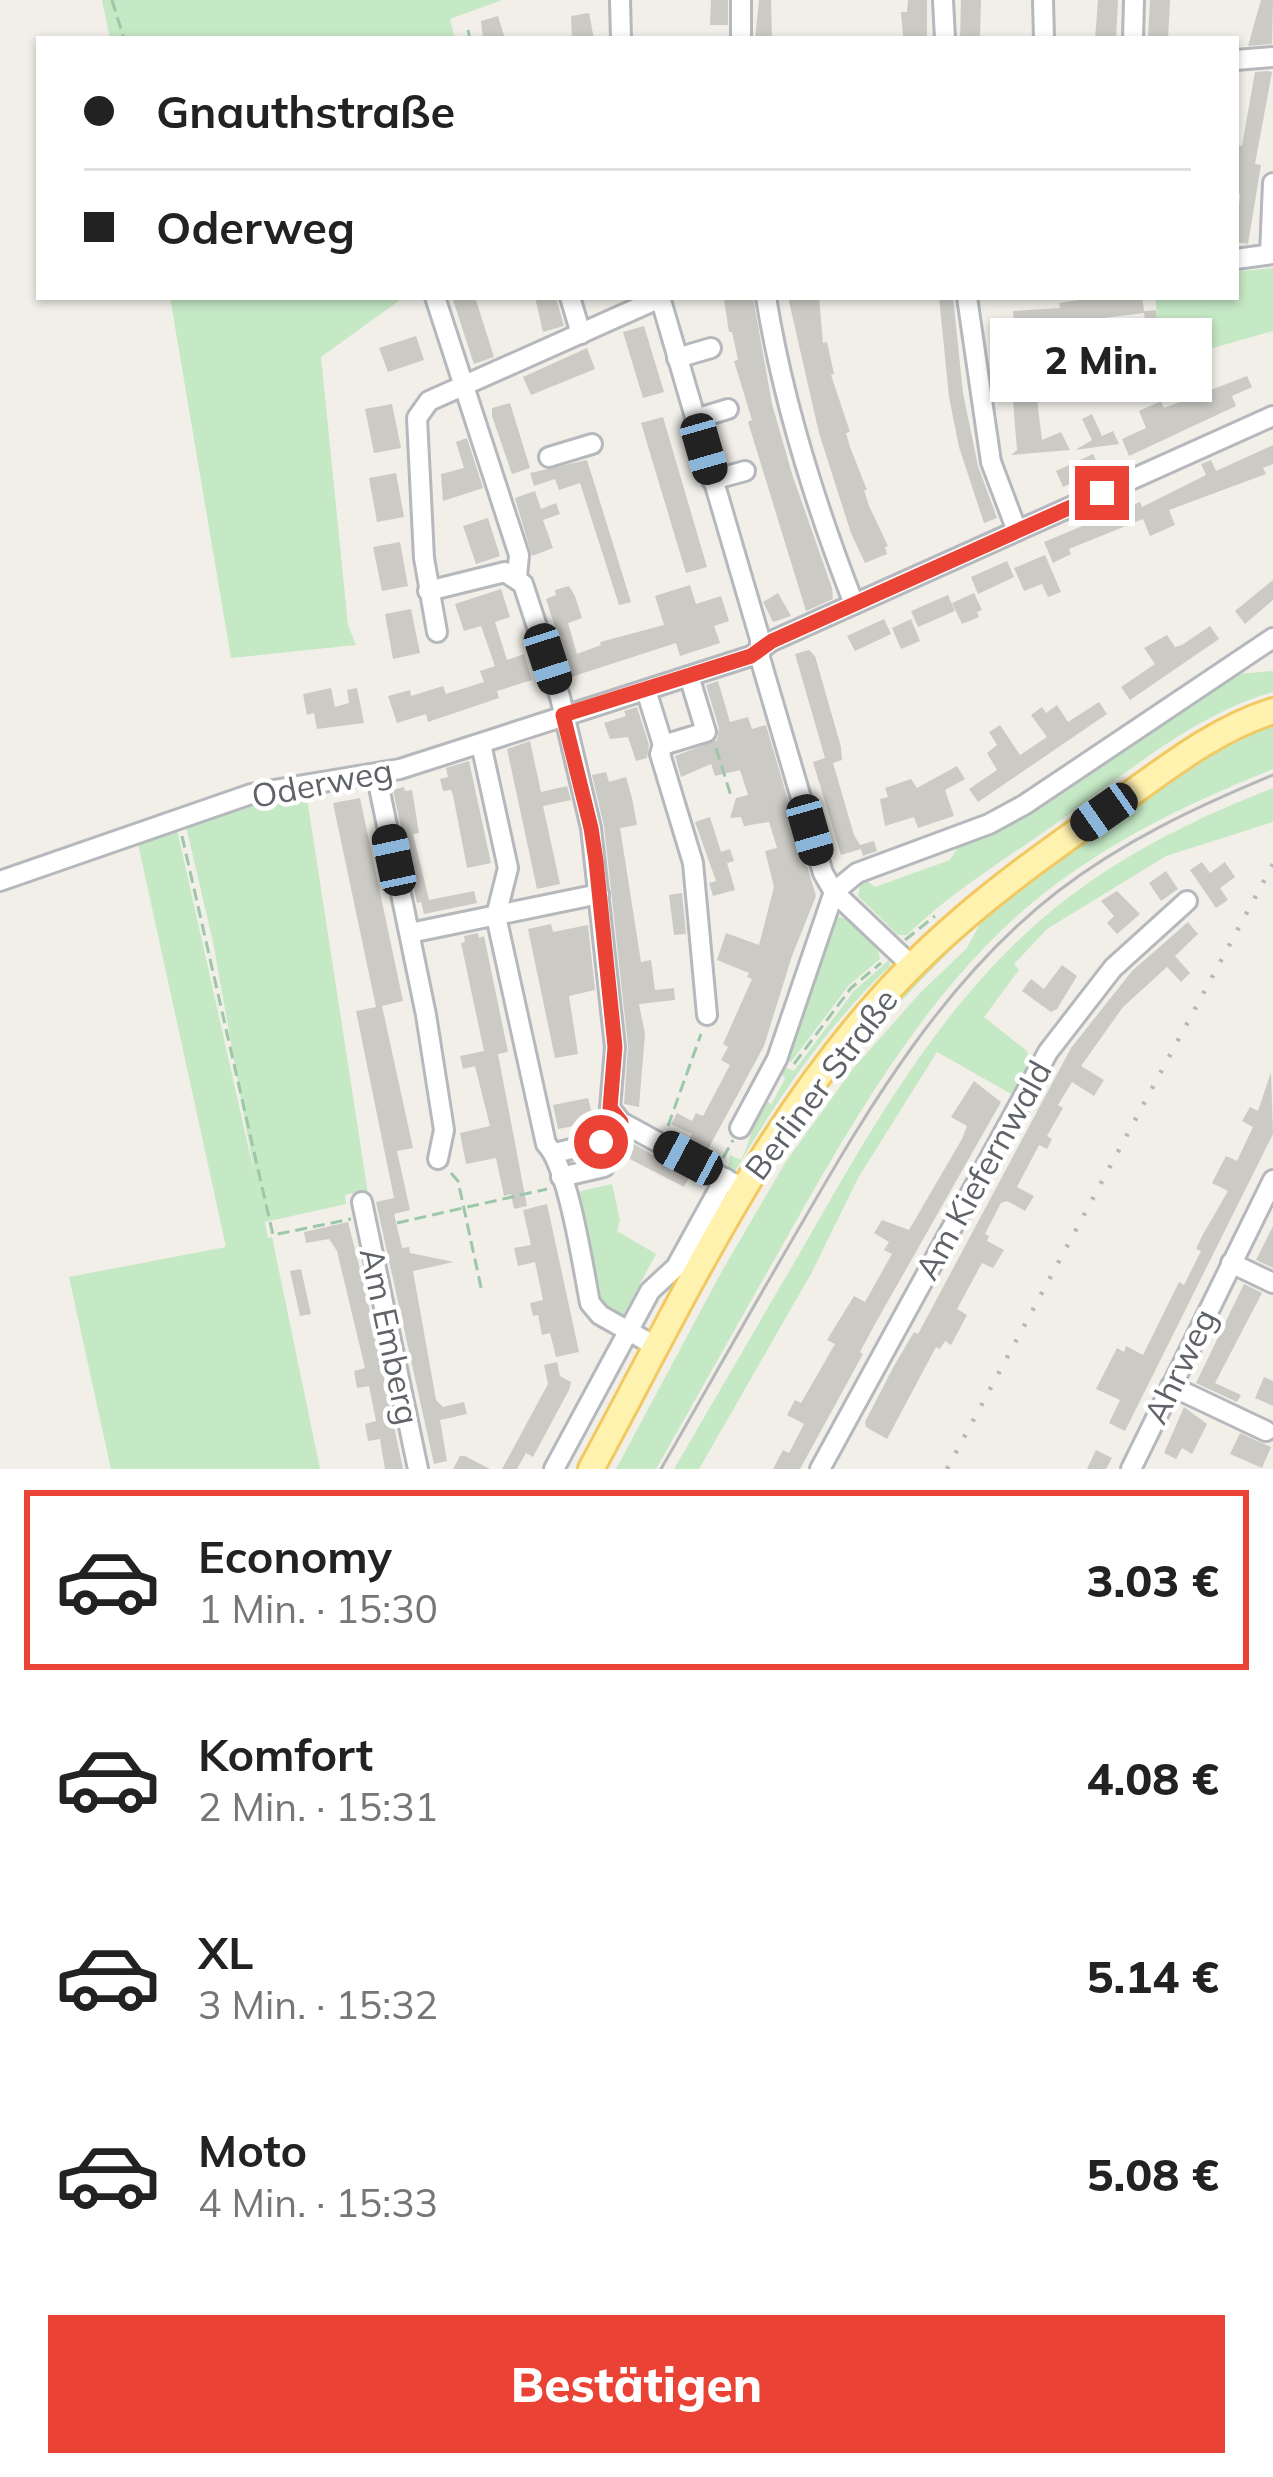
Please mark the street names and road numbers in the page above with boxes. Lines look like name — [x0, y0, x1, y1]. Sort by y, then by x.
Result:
street label: Oderweg — [248, 749, 396, 816]
street label: Berliner Straße — [735, 980, 906, 1187]
street label: Am Kiefernwald — [905, 1053, 1060, 1286]
street label: Am Emberg — [352, 1244, 429, 1428]
street label: Ahrweg — [1134, 1302, 1225, 1430]

